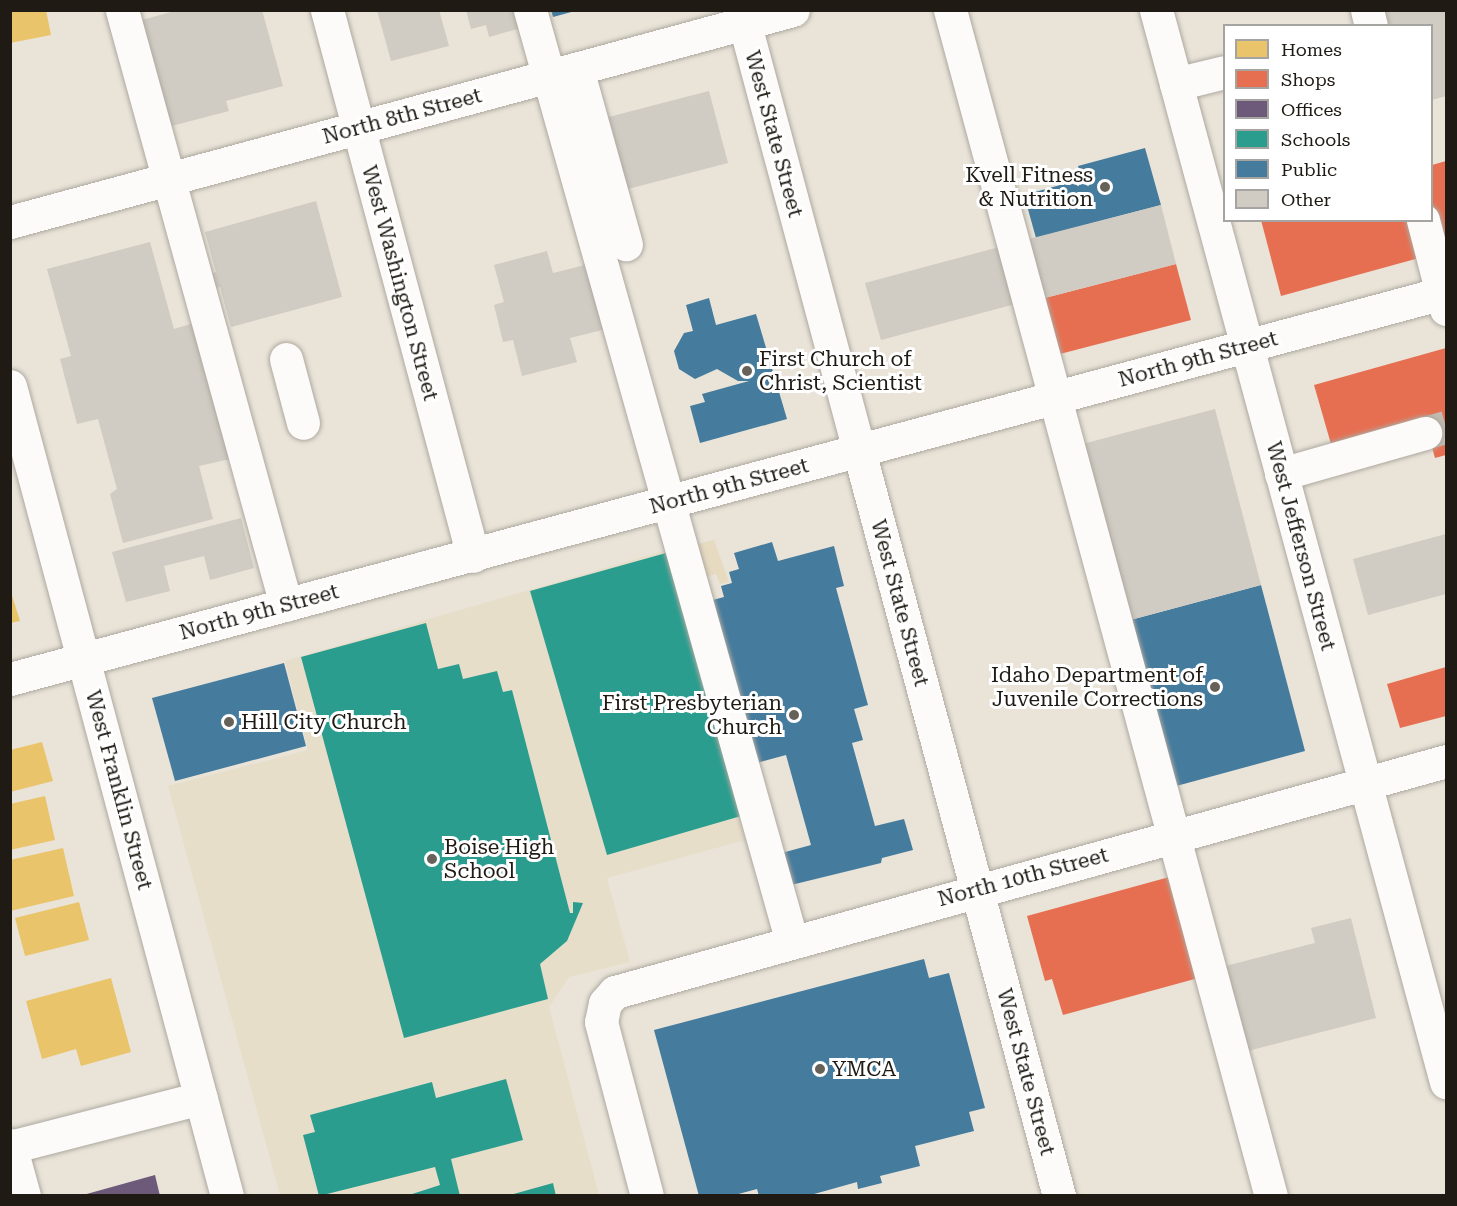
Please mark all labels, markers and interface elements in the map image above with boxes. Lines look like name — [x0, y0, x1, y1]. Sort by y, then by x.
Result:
legend — [1223, 24, 1433, 222]
text: Homes — [1281, 39, 1342, 60]
street label: West State Street — [740, 48, 808, 220]
text: Shops — [1281, 69, 1335, 90]
street label: North 8th Street — [320, 83, 484, 149]
text: Offices — [1281, 99, 1342, 120]
text: Schools — [1281, 129, 1350, 150]
text: Public — [1281, 159, 1337, 180]
place label: Kvell Fitness & Nutrition — [965, 162, 1093, 212]
street label: West Washington Street — [356, 163, 444, 403]
marker: Kvell Fitness & Nutrition — [1098, 180, 1112, 194]
text: Other — [1281, 189, 1331, 210]
street label: North 9th Street — [1116, 326, 1280, 392]
place label: First Church of Christ, Scientist — [759, 346, 922, 396]
marker: First Church of Christ, Scientist — [740, 364, 754, 378]
street label: West Jefferson Street — [1261, 439, 1341, 653]
street label: North 9th Street — [647, 453, 811, 519]
street label: West State Street — [866, 517, 934, 689]
street label: North 9th Street — [177, 579, 341, 645]
place label: Idaho Department of Juvenile Corrections — [991, 662, 1203, 712]
marker: Idaho Department of Juvenile Corrections — [1208, 680, 1222, 694]
street label: West Franklin Street — [80, 687, 158, 893]
place label: First Presbyterian Church — [602, 690, 782, 740]
marker: First Presbyterian Church — [787, 708, 801, 722]
place label: Hill City Church — [241, 709, 406, 735]
marker: Hill City Church — [222, 715, 236, 729]
place label: Boise High School — [444, 834, 554, 884]
street label: North 10th Street — [935, 842, 1111, 912]
marker: Boise High School — [425, 852, 439, 866]
street label: West State Street — [992, 986, 1060, 1158]
place label: YMCA — [832, 1056, 896, 1082]
marker: YMCA — [813, 1062, 827, 1076]

